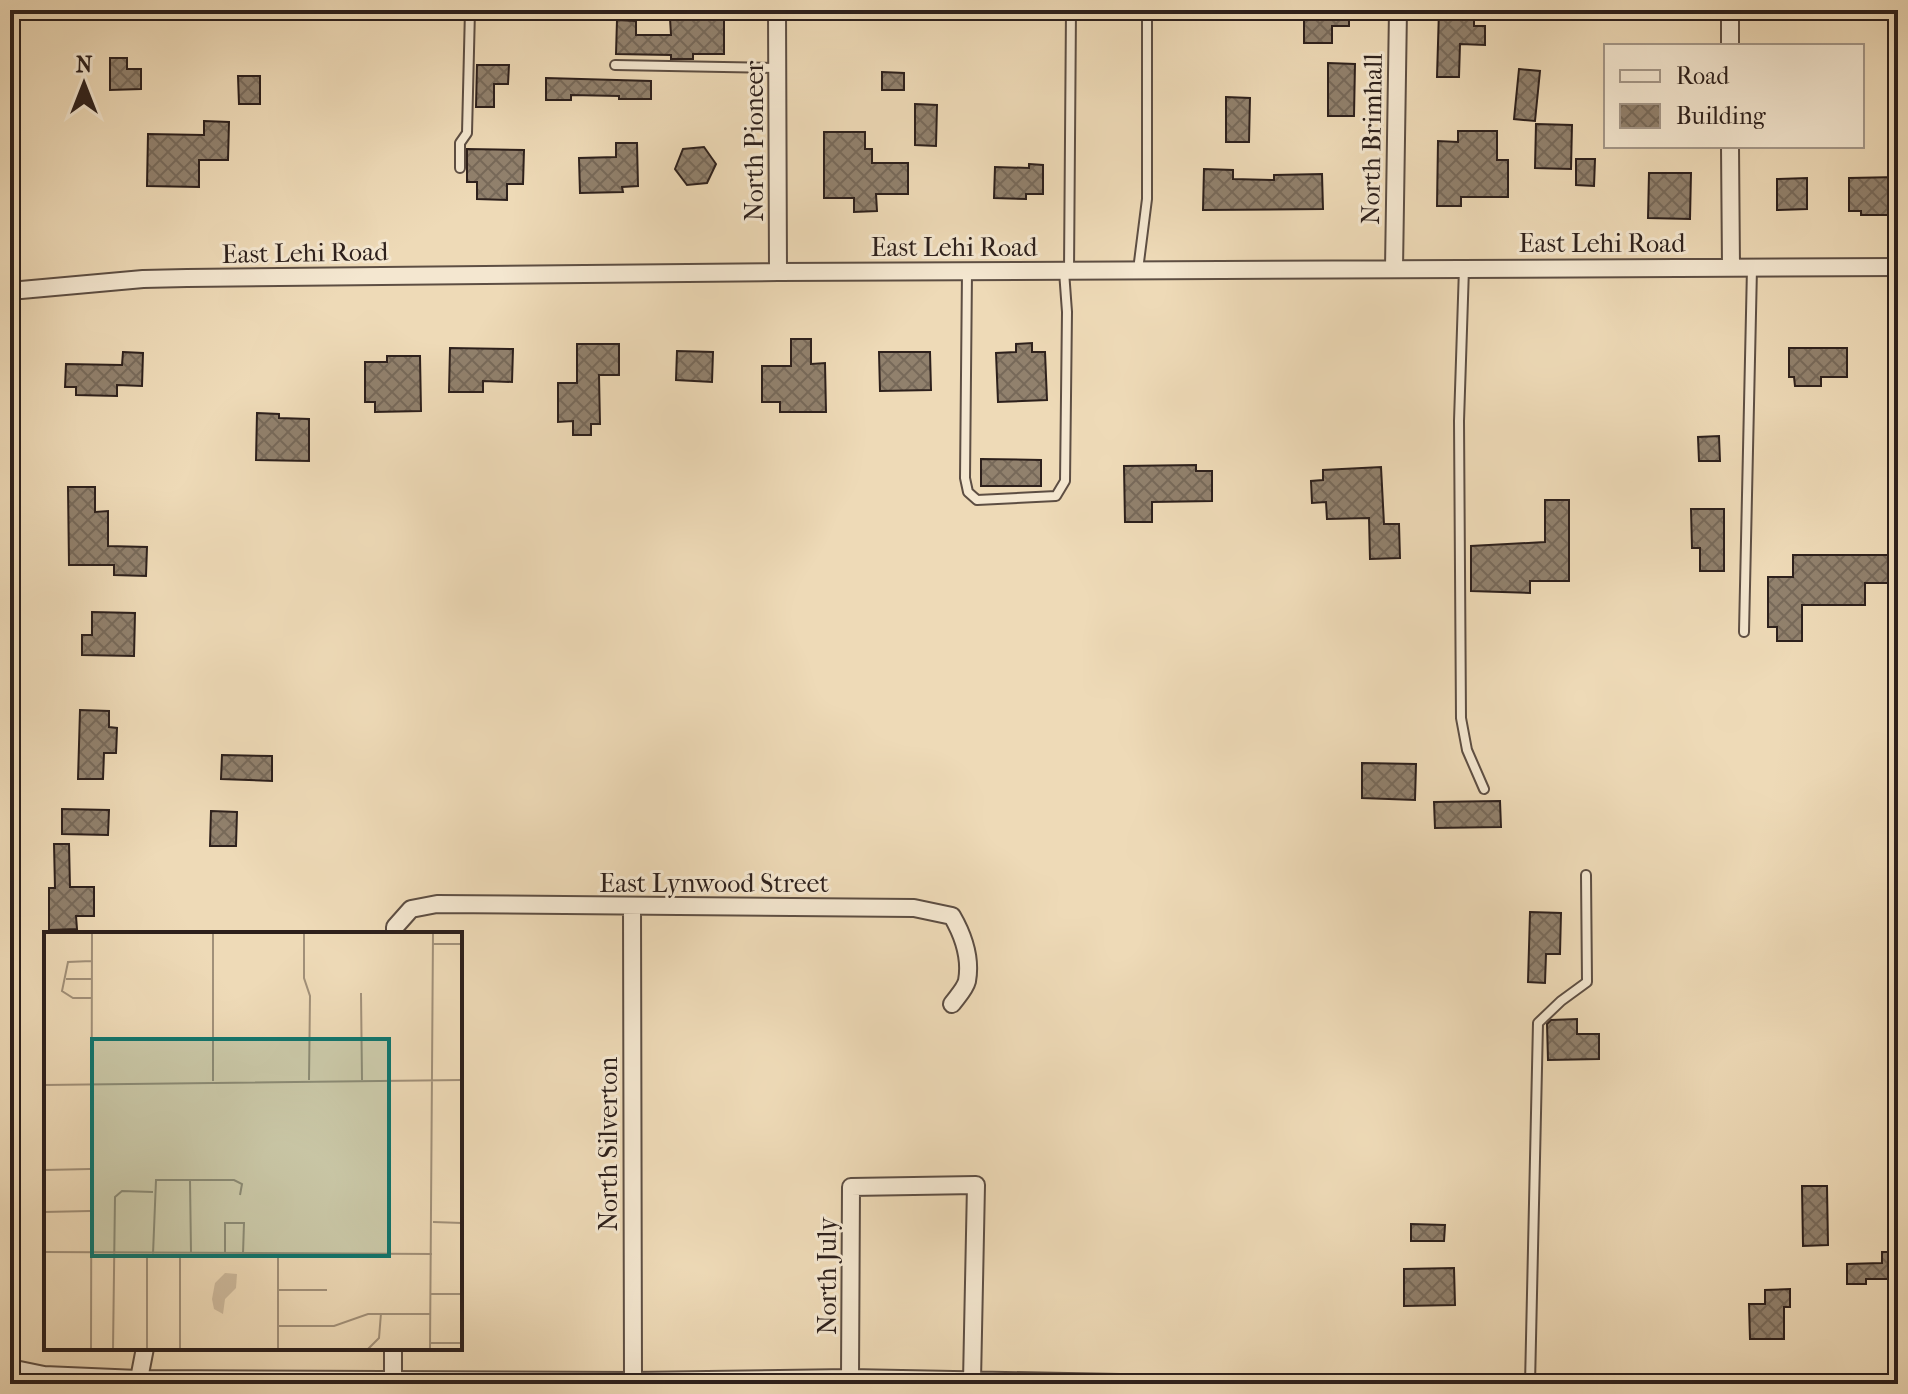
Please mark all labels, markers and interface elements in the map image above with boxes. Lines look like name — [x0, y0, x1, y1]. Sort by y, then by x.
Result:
north arrow — [44, 44, 124, 124]
legend — [1604, 44, 1864, 148]
text: N — [76, 52, 93, 78]
street label: North Brimhall — [1355, 53, 1389, 225]
street label: North Pioneer — [739, 61, 770, 221]
text: Road — [1676, 62, 1730, 90]
text: Building — [1676, 102, 1767, 130]
street label: East Lehi Road — [1519, 228, 1686, 259]
street label: East Lehi Road — [871, 232, 1038, 263]
street label: East Lehi Road — [221, 236, 389, 270]
street label: East Lynwood Street — [599, 868, 829, 899]
inset map — [44, 932, 462, 1350]
street label: North Silverton — [593, 1057, 624, 1231]
street label: North July — [812, 1216, 843, 1335]

